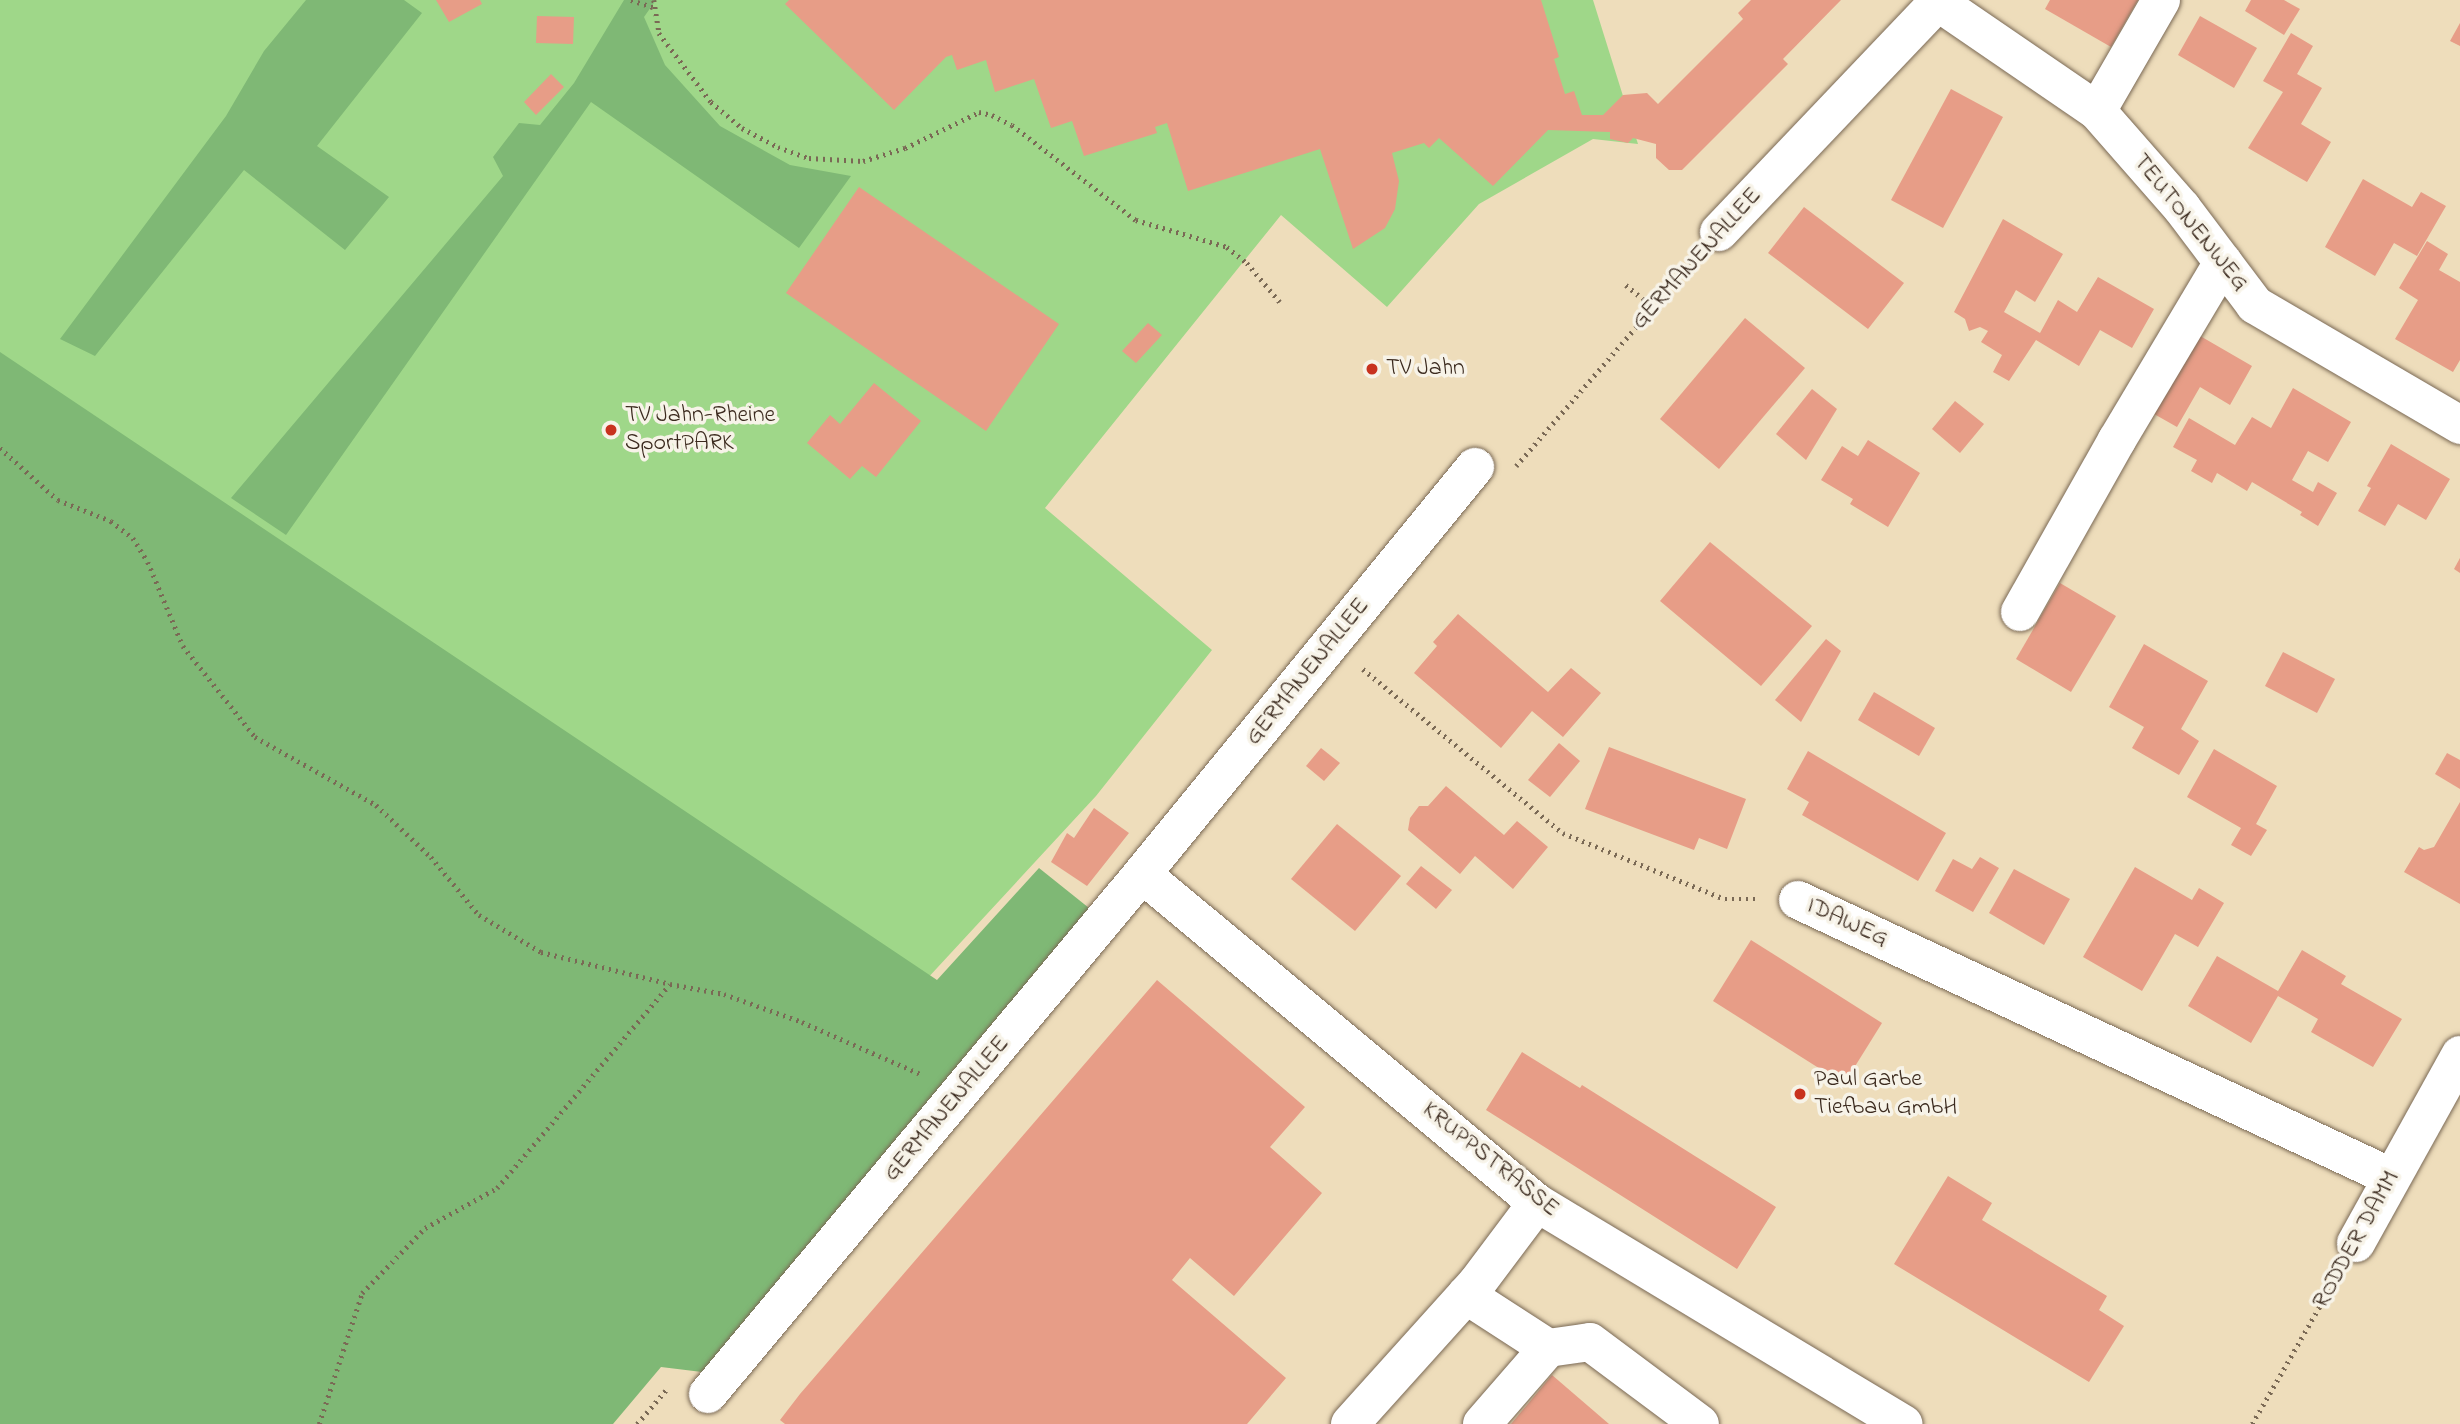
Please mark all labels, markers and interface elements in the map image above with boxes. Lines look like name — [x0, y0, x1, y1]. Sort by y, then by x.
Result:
street label: TEUTONENWEG — [2126, 149, 2254, 297]
street label: GERMANENALLEE — [1626, 182, 1768, 336]
place label: TV Jahn — [1386, 355, 1465, 383]
marker: TV Jahn — [1364, 361, 1380, 377]
place label: TV Jahn-Rheine SportPARK — [625, 402, 775, 458]
marker: TV Jahn-Rheine SportPARK — [603, 422, 619, 438]
street label: GERMANENALLEE — [1240, 593, 1376, 751]
street label: IDAWEG — [1802, 892, 1892, 954]
street label: GERMANENALLEE — [878, 1030, 1016, 1188]
place label: Paul Garbe Tiefbau GmbH — [1814, 1066, 1957, 1122]
marker: Paul Garbe Tiefbau GmbH — [1792, 1086, 1808, 1102]
street label: KRUPPSTRASSE — [1416, 1096, 1564, 1224]
street label: RODDER DAMM — [2307, 1166, 2407, 1314]

